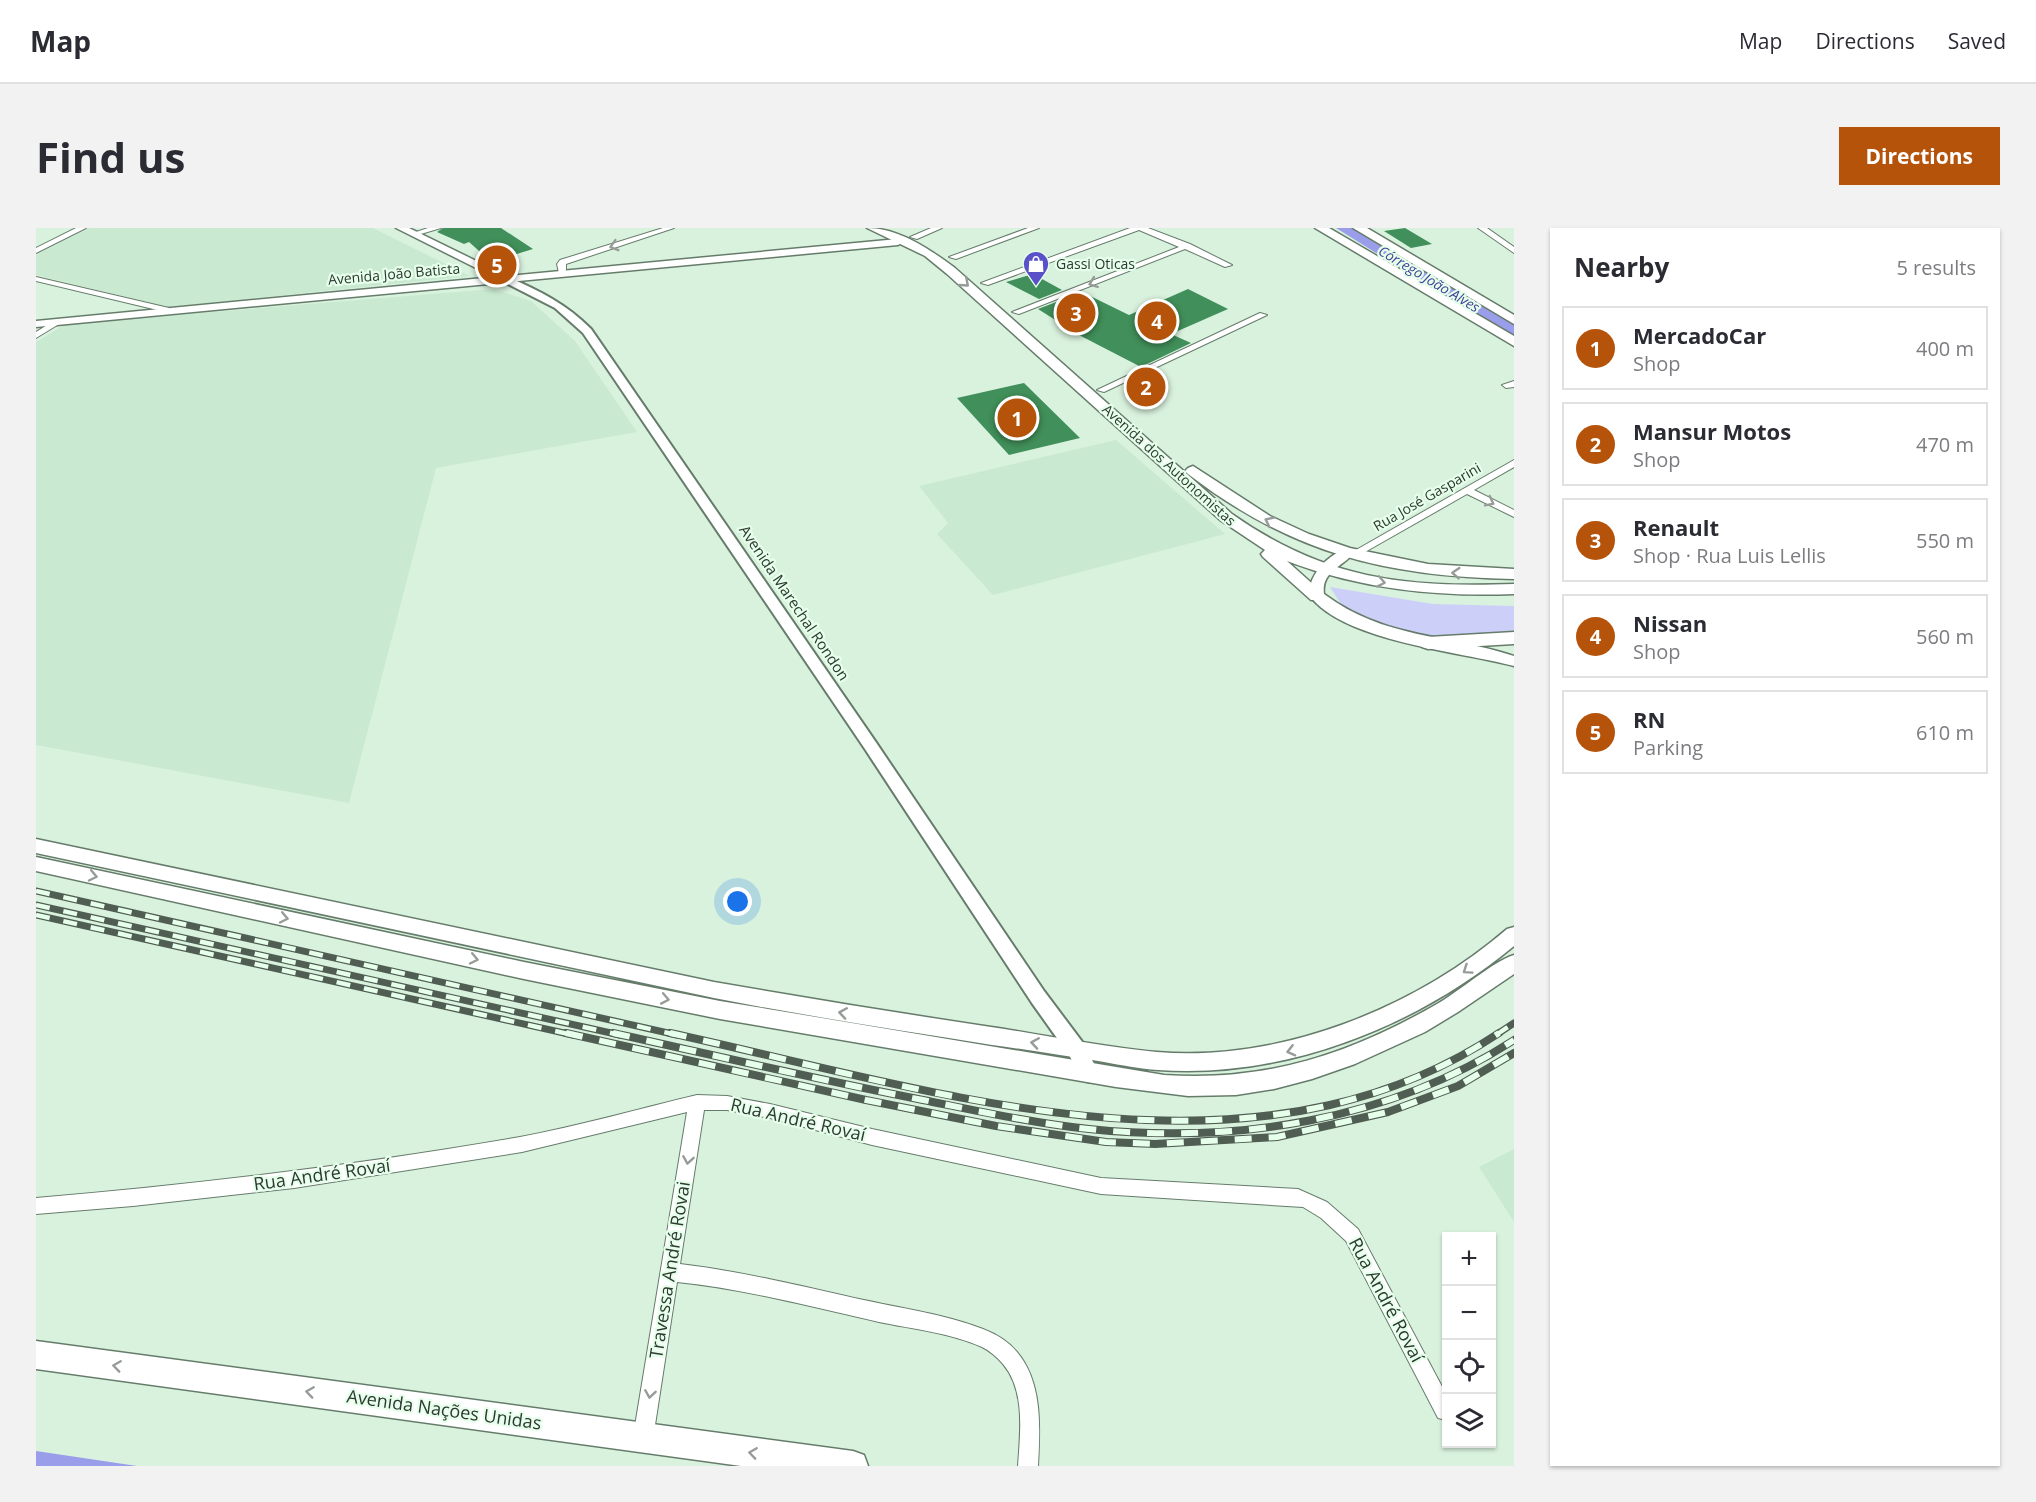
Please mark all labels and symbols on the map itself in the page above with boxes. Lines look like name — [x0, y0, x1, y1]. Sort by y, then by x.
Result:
one-way arrow — [609, 238, 620, 251]
water label: Córrego João Alves — [1375, 241, 1483, 316]
pin: 5 — [478, 243, 516, 288]
shop icon: Gassi Oticas — [1021, 249, 1051, 287]
place label: Gassi Oticas — [1056, 254, 1135, 273]
street label: Avenida João Batista — [327, 258, 461, 289]
one-way arrow — [1088, 275, 1099, 288]
one-way arrow — [958, 276, 969, 287]
pin: 3 — [1056, 290, 1096, 335]
pin: 4 — [1138, 298, 1176, 344]
pin: 2 — [1126, 364, 1166, 410]
pin: 1 — [998, 396, 1036, 441]
street label: Avenida dos Autonomistas — [1098, 399, 1240, 530]
street label: Rua José Gasparini — [1369, 458, 1484, 535]
one-way arrow — [1484, 495, 1495, 506]
one-way arrow — [1264, 516, 1275, 528]
street label: Avenida Marechal Rondon — [735, 521, 854, 684]
one-way arrow — [1451, 566, 1460, 579]
one-way arrow — [1376, 576, 1385, 588]
one-way arrow — [88, 869, 98, 882]
your location — [723, 887, 752, 916]
one-way arrow — [279, 910, 289, 923]
one-way arrow — [469, 952, 479, 965]
one-way arrow — [1463, 962, 1474, 973]
one-way arrow — [660, 992, 670, 1005]
one-way arrow — [838, 1007, 848, 1020]
one-way arrow — [1031, 1037, 1041, 1050]
one-way arrow — [1286, 1043, 1296, 1056]
street label: Rua André Rovaí — [728, 1092, 869, 1146]
street label: Rua André Rovaí — [252, 1152, 392, 1195]
one-way arrow — [682, 1155, 695, 1165]
street label: Travessa André Rovai — [643, 1179, 695, 1360]
street label: Rua André Rovaí — [1344, 1233, 1430, 1366]
one-way arrow — [112, 1360, 122, 1372]
street label: Avenida Nações Unidas — [345, 1383, 543, 1435]
one-way arrow — [306, 1387, 315, 1399]
one-way arrow — [645, 1390, 657, 1399]
one-way arrow — [748, 1447, 758, 1460]

